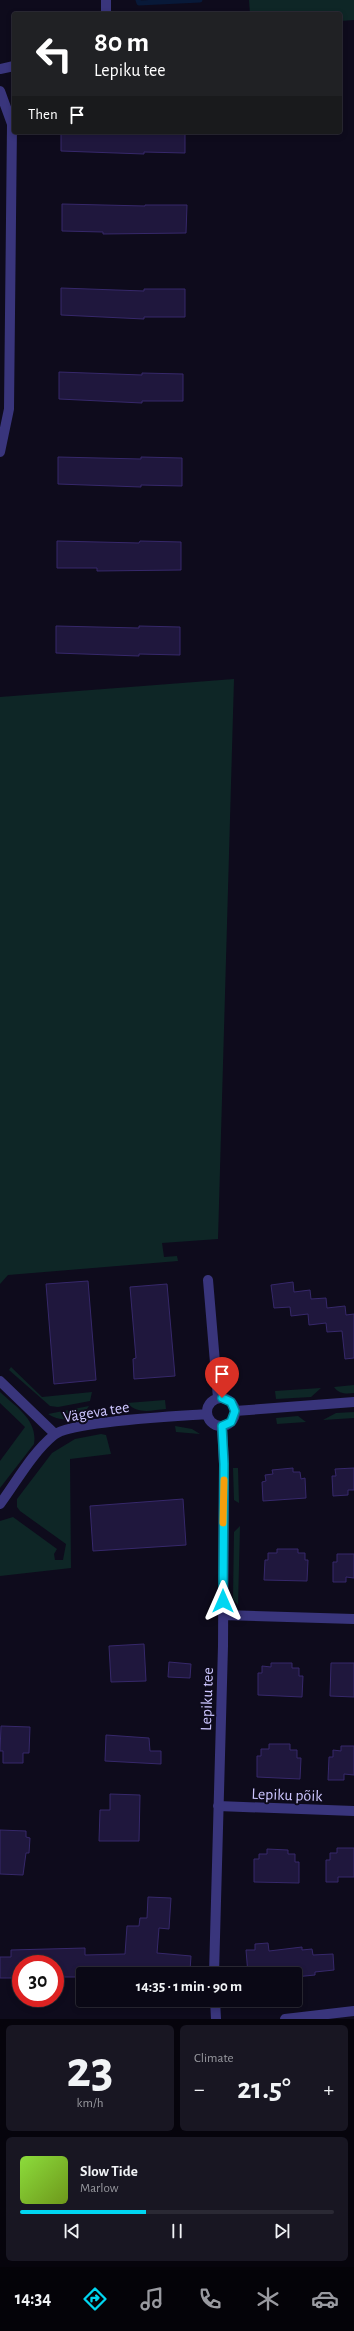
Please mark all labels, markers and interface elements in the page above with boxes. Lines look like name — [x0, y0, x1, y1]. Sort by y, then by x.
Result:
icon: left — [28, 28, 80, 80]
text: 80 m — [94, 29, 149, 57]
text: Lepiku tee — [94, 62, 166, 80]
icon: arrive — [66, 104, 88, 126]
text: Then — [28, 107, 58, 122]
pin — [205, 1357, 239, 1398]
icon: arrive — [211, 1363, 233, 1385]
street label: Vägeva tee — [62, 1399, 130, 1425]
position arrow — [202, 1580, 244, 1622]
street label: Lepiku tee — [198, 1667, 216, 1731]
street label: Lepiku põik — [251, 1786, 323, 1804]
speed limit sign: 30 — [12, 1955, 64, 2007]
text: 14:35 · 1 min · 90 m — [136, 1979, 242, 1994]
text: 23 — [67, 2044, 113, 2096]
text: Climate — [194, 2052, 233, 2065]
text: 21.5° — [237, 2074, 291, 2104]
text: − — [194, 2078, 205, 2100]
text: + — [323, 2078, 334, 2100]
text: km/h — [77, 2097, 103, 2110]
text: Slow Tide — [80, 2164, 138, 2179]
text: Marlow — [80, 2182, 118, 2195]
icon: previous — [61, 2220, 83, 2242]
icon: pause — [166, 2220, 188, 2242]
icon: next — [271, 2220, 293, 2242]
icon: directions — [81, 2285, 109, 2313]
icon: music — [138, 2285, 166, 2313]
icon: phone — [196, 2285, 224, 2313]
icon: climate — [254, 2285, 282, 2313]
icon: car — [311, 2285, 339, 2313]
text: 14:34 — [15, 2290, 51, 2308]

